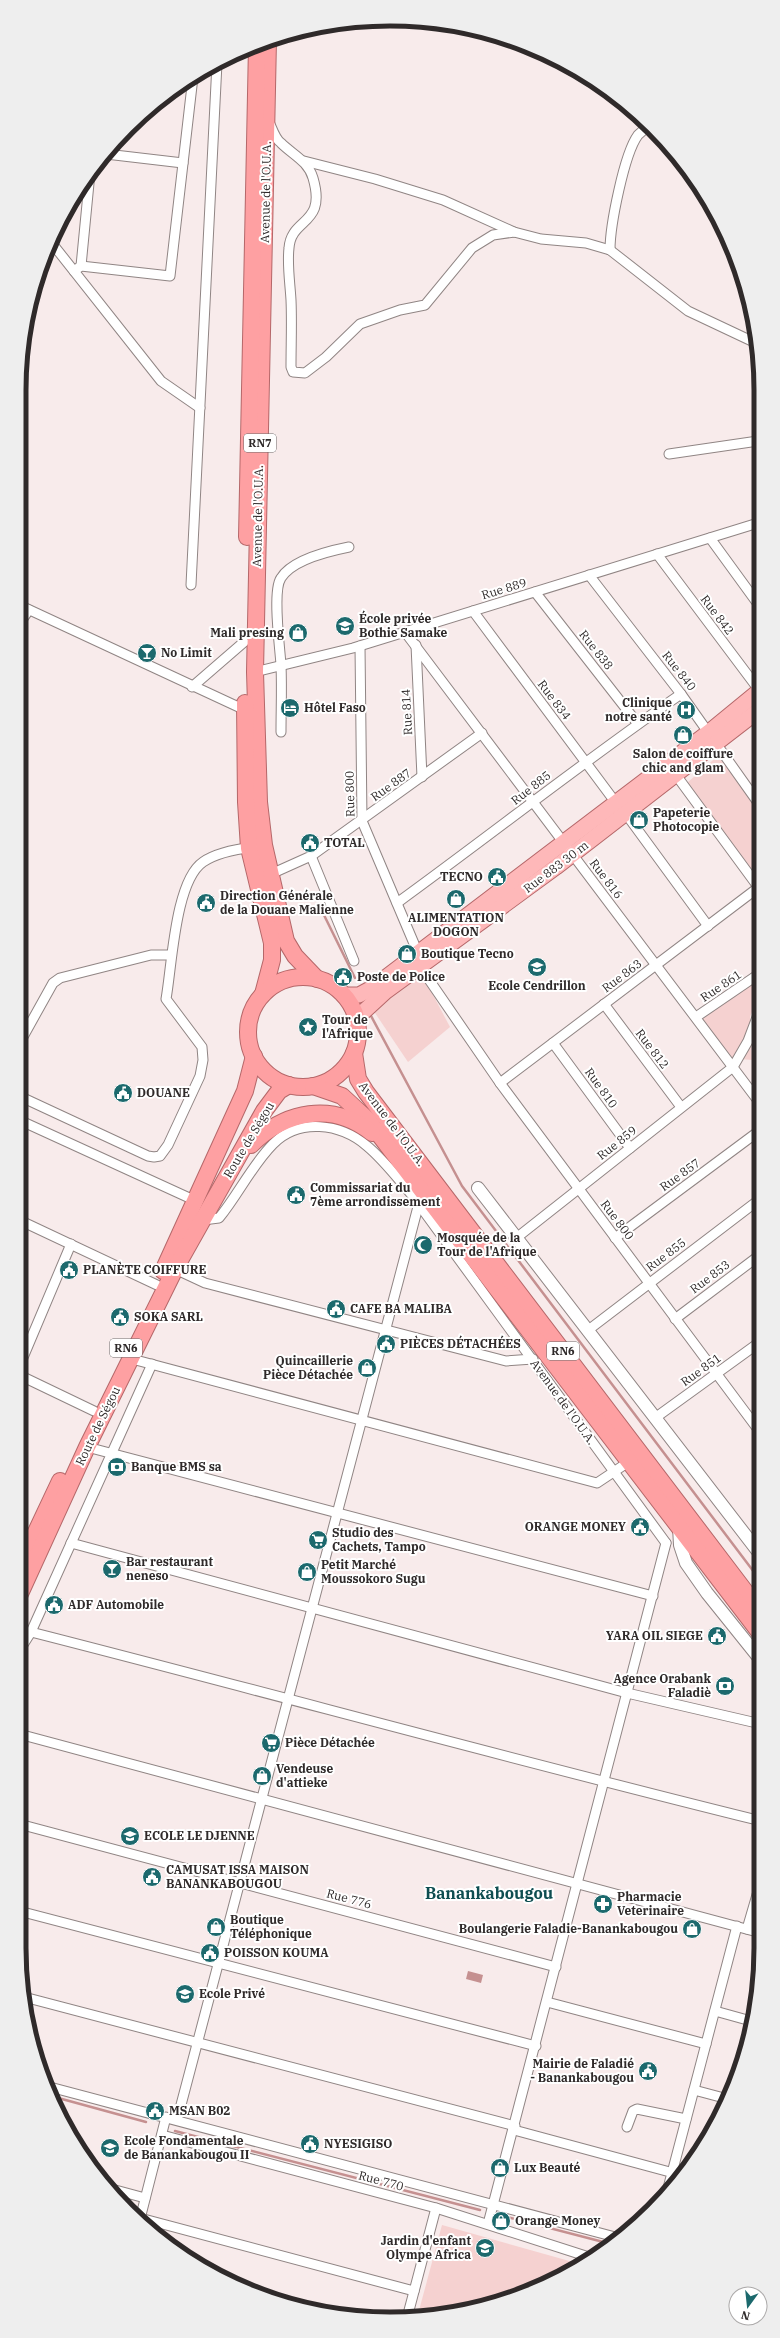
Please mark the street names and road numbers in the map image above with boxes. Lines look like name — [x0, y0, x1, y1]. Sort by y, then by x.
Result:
street label: Avenue de l'O.U.A. — [257, 141, 274, 243]
road number: RN7 — [244, 434, 276, 452]
street label: Avenue de l'O.U.A. — [249, 465, 266, 567]
street label: Rue 889 — [480, 575, 528, 602]
street label: Rue 842 — [697, 592, 737, 638]
street label: Rue 838 — [576, 627, 617, 673]
street label: Rue 840 — [659, 648, 700, 694]
street label: Rue 834 — [534, 677, 574, 723]
street label: Rue 814 — [398, 689, 415, 736]
street label: Rue 887 — [368, 765, 414, 804]
street label: Rue 885 — [508, 767, 554, 808]
street label: Rue 800 — [342, 771, 357, 817]
street label: Rue 883 30 m — [520, 837, 592, 896]
street label: Rue 816 — [586, 856, 626, 902]
street label: Rue 863 — [599, 956, 645, 996]
street label: Rue 861 — [697, 966, 744, 1005]
street label: Rue 812 — [632, 1026, 672, 1072]
street label: Rue 810 — [582, 1065, 621, 1111]
street label: Avenue de l'O.U.A. — [356, 1078, 429, 1169]
street label: Route de Ségou — [220, 1098, 277, 1181]
street label: Rue 859 — [594, 1122, 640, 1163]
street label: Rue 857 — [657, 1155, 703, 1194]
street label: Rue 800 — [597, 1197, 637, 1243]
street label: Rue 855 — [643, 1235, 689, 1275]
street label: Rue 853 — [687, 1257, 733, 1297]
road number: RN6 — [110, 1339, 142, 1357]
road number: RN6 — [547, 1342, 579, 1360]
street label: Rue 851 — [678, 1350, 724, 1389]
street label: Avenue de l'O.U.A. — [527, 1356, 599, 1447]
street label: Route de Ségou — [72, 1383, 123, 1468]
street label: Rue 776 — [325, 1885, 373, 1912]
street label: Rue 770 — [357, 2167, 405, 2194]

